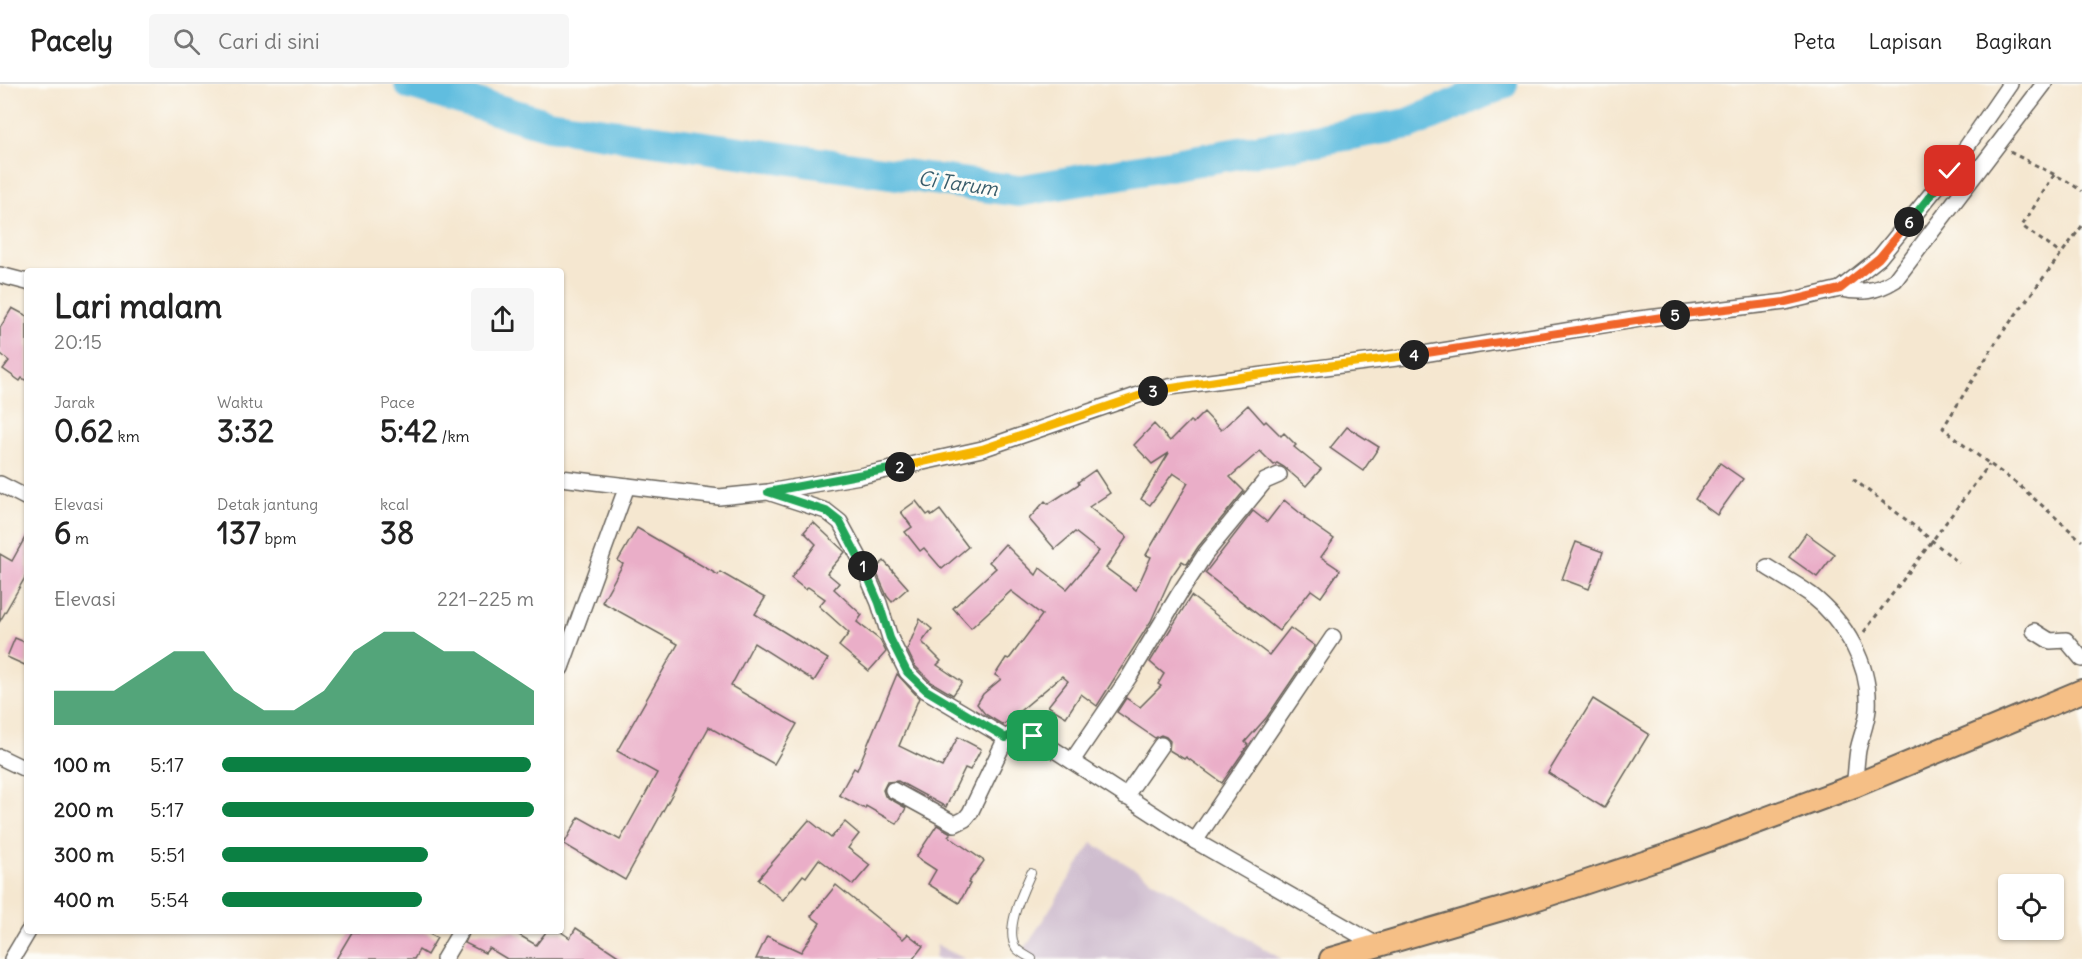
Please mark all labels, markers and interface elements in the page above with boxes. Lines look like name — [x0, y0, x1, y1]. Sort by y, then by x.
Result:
search box — [149, 14, 569, 68]
text: Pacely — [30, 23, 113, 59]
icon: search — [170, 25, 203, 58]
text: Cari di sini — [218, 27, 320, 55]
text: Peta — [1793, 28, 1836, 55]
text: Lapisan — [1869, 28, 1942, 55]
text: Bagikan — [1975, 28, 2052, 55]
pin — [1924, 145, 1975, 196]
icon: check — [1933, 154, 1966, 187]
water label: Ci Tarum — [916, 165, 1000, 201]
pin: 6 — [1894, 207, 1924, 237]
text: 6 — [1904, 212, 1914, 232]
text: Lari malam — [54, 285, 222, 327]
button: share — [471, 288, 534, 351]
pin: 5 — [1660, 300, 1690, 330]
text: 5 — [1670, 305, 1680, 325]
text: 20:15 — [54, 329, 102, 354]
pin: 4 — [1399, 340, 1429, 370]
text: 4 — [1409, 345, 1419, 365]
pin: 3 — [1138, 376, 1168, 406]
text: 3 — [1148, 381, 1158, 401]
text: Jarak — [54, 392, 95, 412]
text: Waktu — [217, 392, 263, 412]
text: Pace — [380, 392, 415, 412]
text: 0.62 — [54, 412, 114, 450]
text: 3:32 — [217, 412, 274, 450]
text: 5:42 — [380, 412, 438, 450]
text: km — [114, 426, 140, 446]
text: /km — [438, 426, 470, 446]
pin: 2 — [885, 452, 915, 482]
text: 2 — [896, 457, 904, 477]
text: Elevasi — [54, 494, 103, 514]
text: Detak jantung — [217, 494, 318, 514]
text: kcal — [380, 494, 409, 514]
text: 6 — [54, 514, 71, 552]
text: 137 — [217, 514, 261, 552]
text: 38 — [380, 514, 414, 552]
text: m — [71, 528, 89, 548]
text: bpm — [261, 528, 296, 548]
pin: 1 — [848, 551, 878, 581]
text: 1 — [860, 556, 866, 576]
text: Elevasi — [54, 586, 116, 611]
text: 221–225 m — [437, 586, 534, 611]
pin — [1007, 710, 1058, 761]
icon: arrive — [1016, 719, 1049, 752]
text: 100 m — [54, 752, 111, 777]
text: 5:17 — [150, 752, 184, 777]
text: 200 m — [54, 797, 114, 822]
text: 5:17 — [150, 797, 184, 822]
text: 300 m — [54, 842, 114, 867]
text: 5:51 — [150, 842, 185, 867]
map controls — [1998, 874, 2064, 940]
button: locate — [1998, 874, 2064, 940]
text: 400 m — [54, 887, 114, 912]
text: 5:54 — [150, 887, 189, 912]

